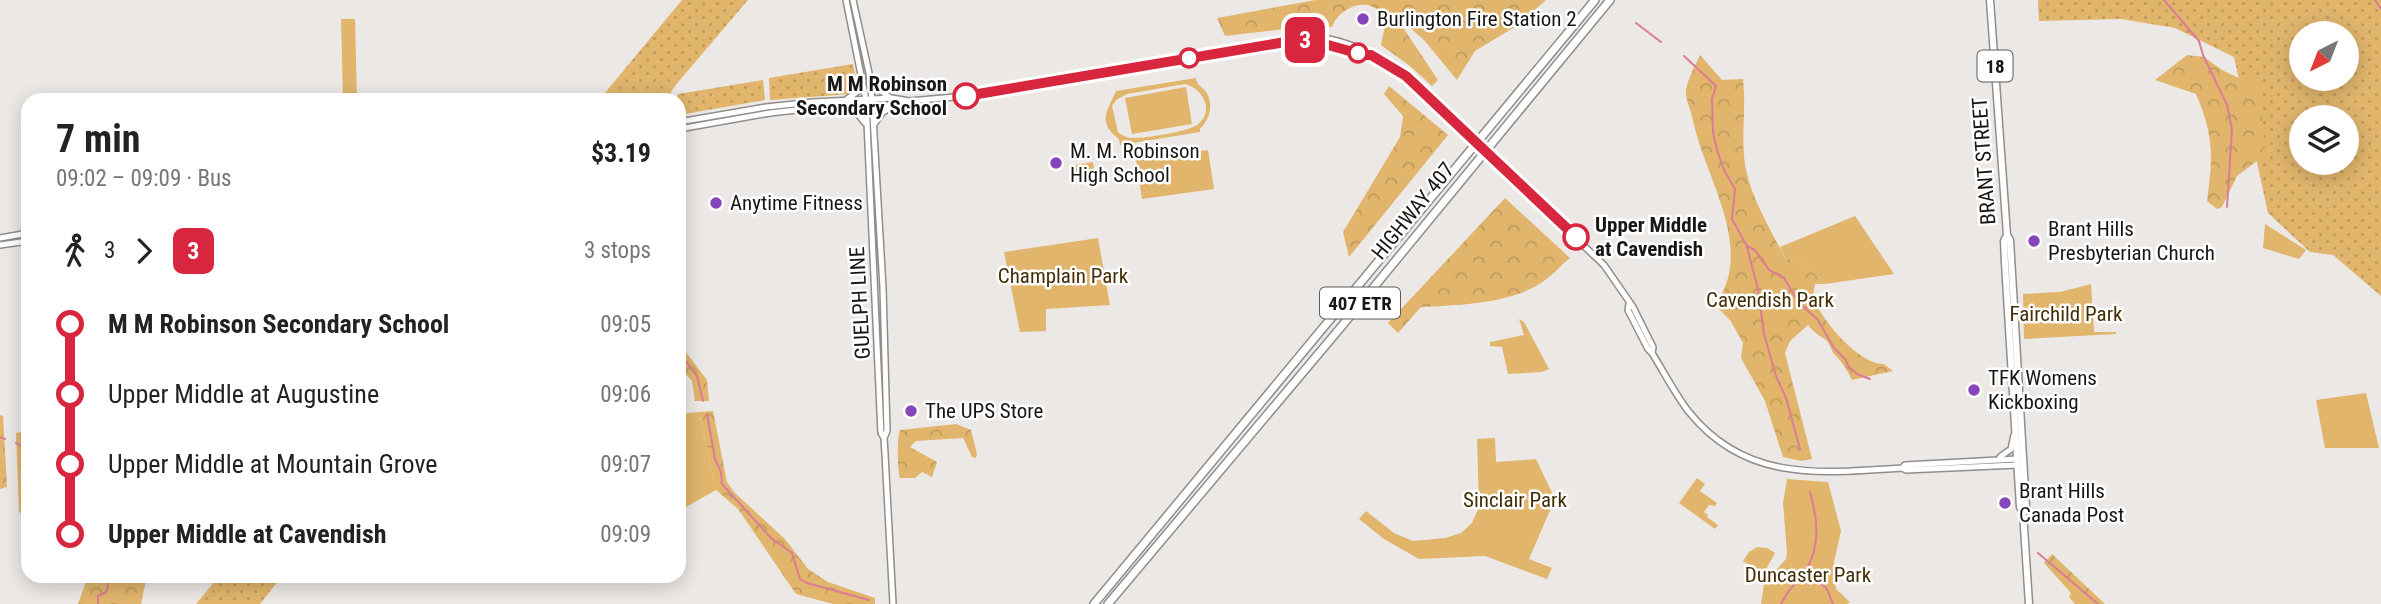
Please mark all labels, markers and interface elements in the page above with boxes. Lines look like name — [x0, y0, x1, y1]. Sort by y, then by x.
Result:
place label: Burlington Fire Station 2 — [1377, 7, 1577, 31]
marker: Burlington Fire Station 2 — [1355, 11, 1371, 27]
line badge: 3 — [1282, 17, 1328, 63]
north arrow — [2289, 21, 2359, 91]
map controls — [2289, 21, 2359, 175]
text: 3 — [1299, 26, 1311, 54]
unlabelled marker — [1348, 43, 1368, 63]
unlabelled marker — [1179, 48, 1199, 68]
road number: 18 — [1978, 50, 2012, 82]
place label: M M Robinson Secondary School — [796, 72, 947, 120]
marker: M M Robinson Secondary School — [953, 83, 979, 109]
street label: BRANT STREET — [1968, 96, 2000, 226]
button: layers — [2289, 105, 2359, 175]
text: 7 min — [56, 117, 140, 161]
text: $3.19 — [591, 138, 651, 168]
place label: M. M. Robinson High School — [1070, 139, 1200, 187]
marker: M. M. Robinson High School — [1048, 155, 1064, 171]
street label: HIGHWAY 407 — [1367, 158, 1459, 264]
text: 09:02 – 09:09 · Bus — [56, 165, 232, 192]
place label: Anytime Fitness — [730, 191, 863, 215]
marker: Anytime Fitness — [708, 195, 724, 211]
place label: Upper Middle at Cavendish — [1595, 213, 1707, 261]
place label: Brant Hills Presbyterian Church — [2048, 217, 2215, 265]
marker: Upper Middle at Cavendish — [1563, 224, 1589, 250]
icon: walk — [56, 232, 94, 270]
icon: forward — [125, 232, 163, 270]
marker: Brant Hills Presbyterian Church — [2026, 233, 2042, 249]
text: 3 — [104, 237, 115, 264]
text: 3 — [187, 237, 200, 265]
text: 3 stops — [584, 237, 651, 264]
street label: GUELPH LINE — [845, 246, 875, 360]
park label: Champlain Park — [998, 264, 1129, 288]
road number: 407 ETR — [1320, 288, 1400, 318]
park label: Cavendish Park — [1706, 288, 1834, 312]
park label: Fairchild Park — [2010, 302, 2123, 326]
text: M M Robinson Secondary School — [108, 309, 449, 339]
text: 09:05 — [600, 311, 651, 338]
place label: TFK Womens Kickboxing — [1988, 366, 2097, 414]
text: Upper Middle at Augustine — [108, 379, 379, 409]
text: 09:06 — [600, 381, 651, 408]
marker: TFK Womens Kickboxing — [1966, 382, 1982, 398]
place label: The UPS Store — [925, 399, 1044, 423]
marker: The UPS Store — [903, 403, 919, 419]
text: Upper Middle at Mountain Grove — [108, 449, 438, 479]
text: 09:07 — [600, 451, 651, 478]
place label: Brant Hills Canada Post — [2019, 479, 2124, 527]
park label: Sinclair Park — [1463, 488, 1568, 512]
marker: Brant Hills Canada Post — [1997, 495, 2013, 511]
text: Upper Middle at Cavendish — [108, 519, 387, 549]
text: 09:09 — [600, 521, 651, 548]
park label: Duncaster Park — [1745, 563, 1872, 587]

